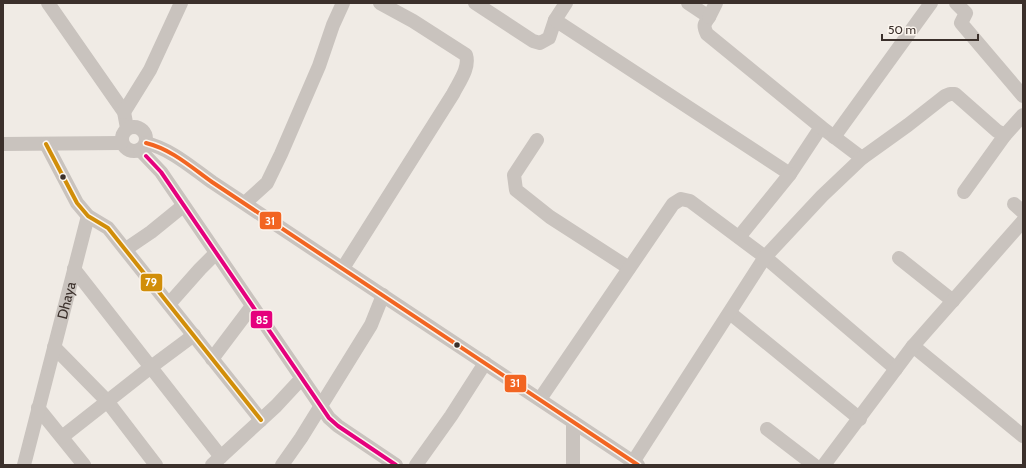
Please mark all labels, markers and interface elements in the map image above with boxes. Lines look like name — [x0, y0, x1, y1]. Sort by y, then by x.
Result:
scale bar — [882, 16, 978, 42]
text: 50 m — [888, 22, 916, 37]
unlabelled marker — [58, 172, 68, 182]
line badge: 31 — [259, 211, 282, 230]
text: 31 — [265, 214, 275, 228]
line badge: 79 — [140, 273, 163, 292]
text: 79 — [145, 275, 157, 289]
street label: Dhaya — [53, 280, 80, 321]
line badge: 85 — [250, 310, 273, 329]
text: 85 — [256, 313, 268, 327]
unlabelled marker — [452, 340, 462, 350]
line badge: 31 — [504, 374, 527, 393]
text: 31 — [510, 376, 520, 390]

